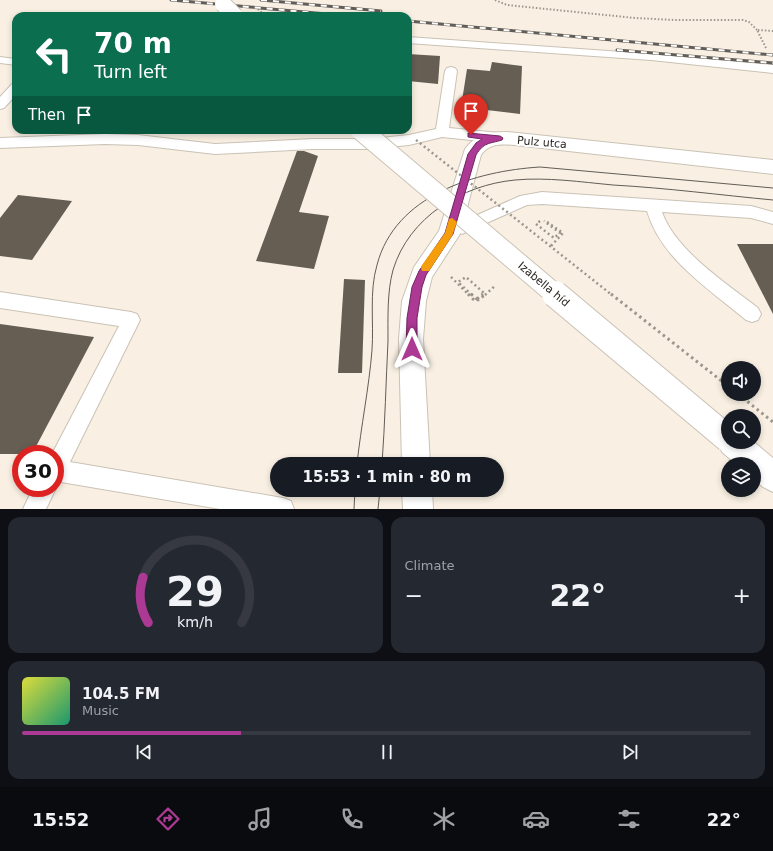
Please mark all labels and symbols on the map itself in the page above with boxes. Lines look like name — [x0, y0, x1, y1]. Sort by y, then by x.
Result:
pin — [454, 94, 488, 135]
street label: Pulz utca — [517, 134, 567, 151]
street label: Izabella híd — [515, 259, 572, 310]
position arrow — [391, 328, 433, 370]
speed limit sign: 30 — [12, 445, 64, 497]

